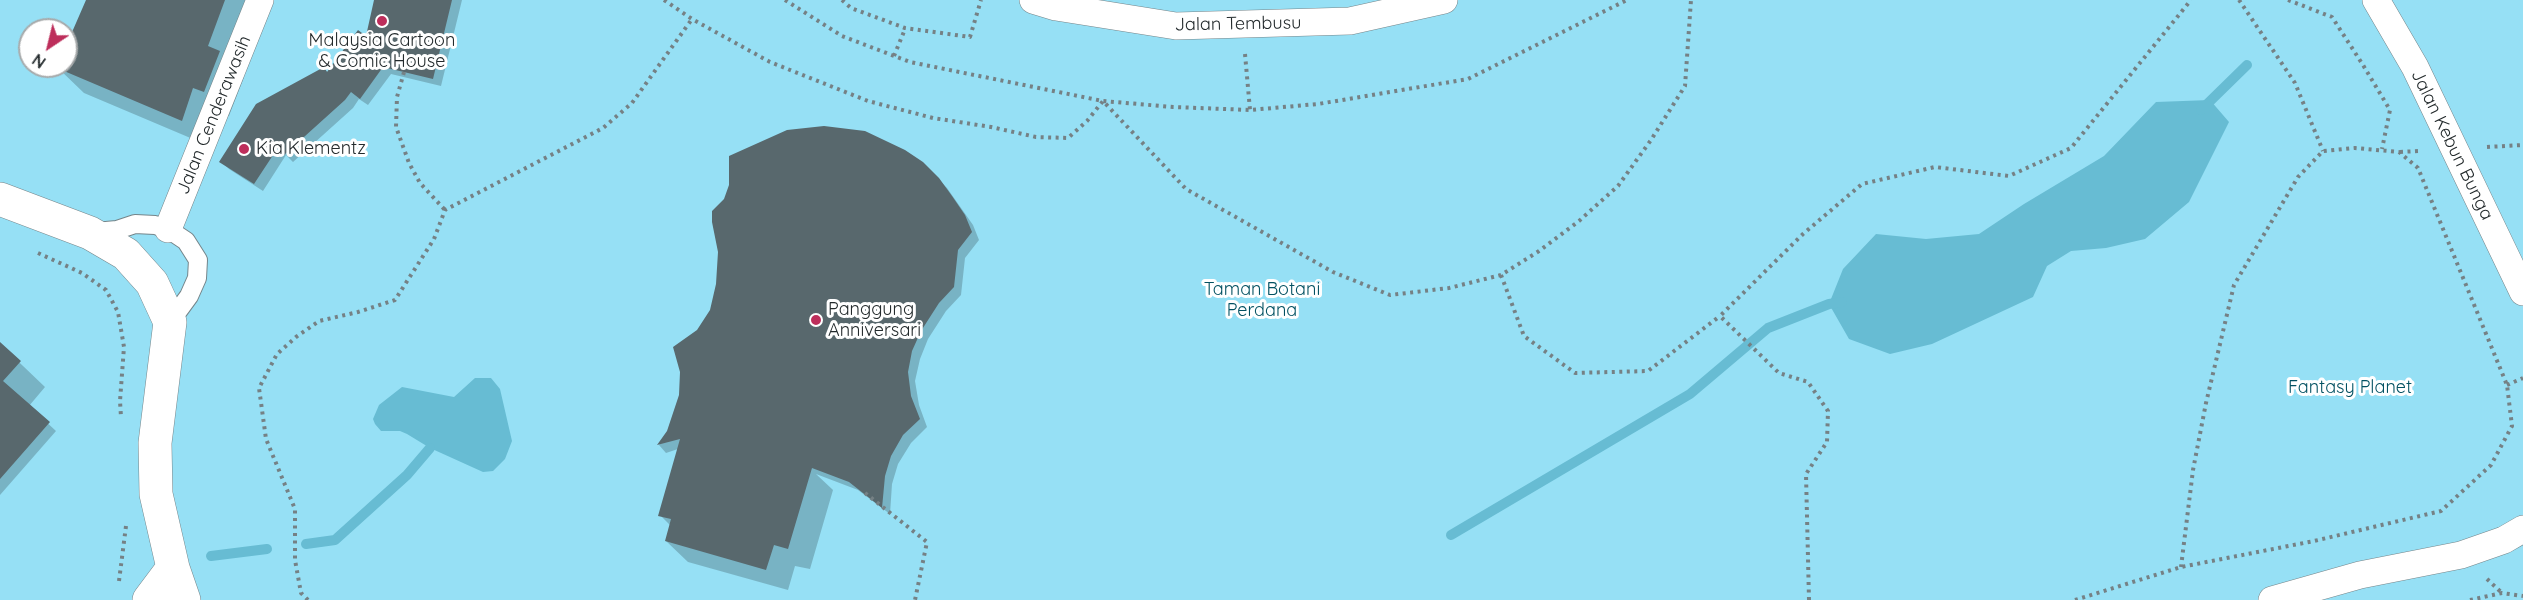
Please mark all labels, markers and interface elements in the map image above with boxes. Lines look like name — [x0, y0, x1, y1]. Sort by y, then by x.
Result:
street label: Jalan Tembusu — [1174, 12, 1302, 36]
marker: Malaysia Cartoon & Comic House — [375, 14, 389, 28]
north arrow — [18, 18, 78, 78]
place label: Malaysia Cartoon & Comic House — [309, 30, 455, 72]
street label: Jalan Cenderawasih — [172, 32, 256, 198]
text: N — [28, 50, 49, 73]
street label: Jalan Kebun Bunga — [2406, 66, 2498, 224]
place label: Kia Klementz — [256, 138, 366, 160]
marker: Kia Klementz — [237, 142, 251, 156]
park label: Taman Botani Perdana — [1204, 279, 1320, 322]
place label: Panggung Anniversari — [828, 299, 921, 342]
marker: Panggung Anniversari — [809, 313, 823, 327]
park label: Fantasy Planet — [2288, 377, 2412, 399]

